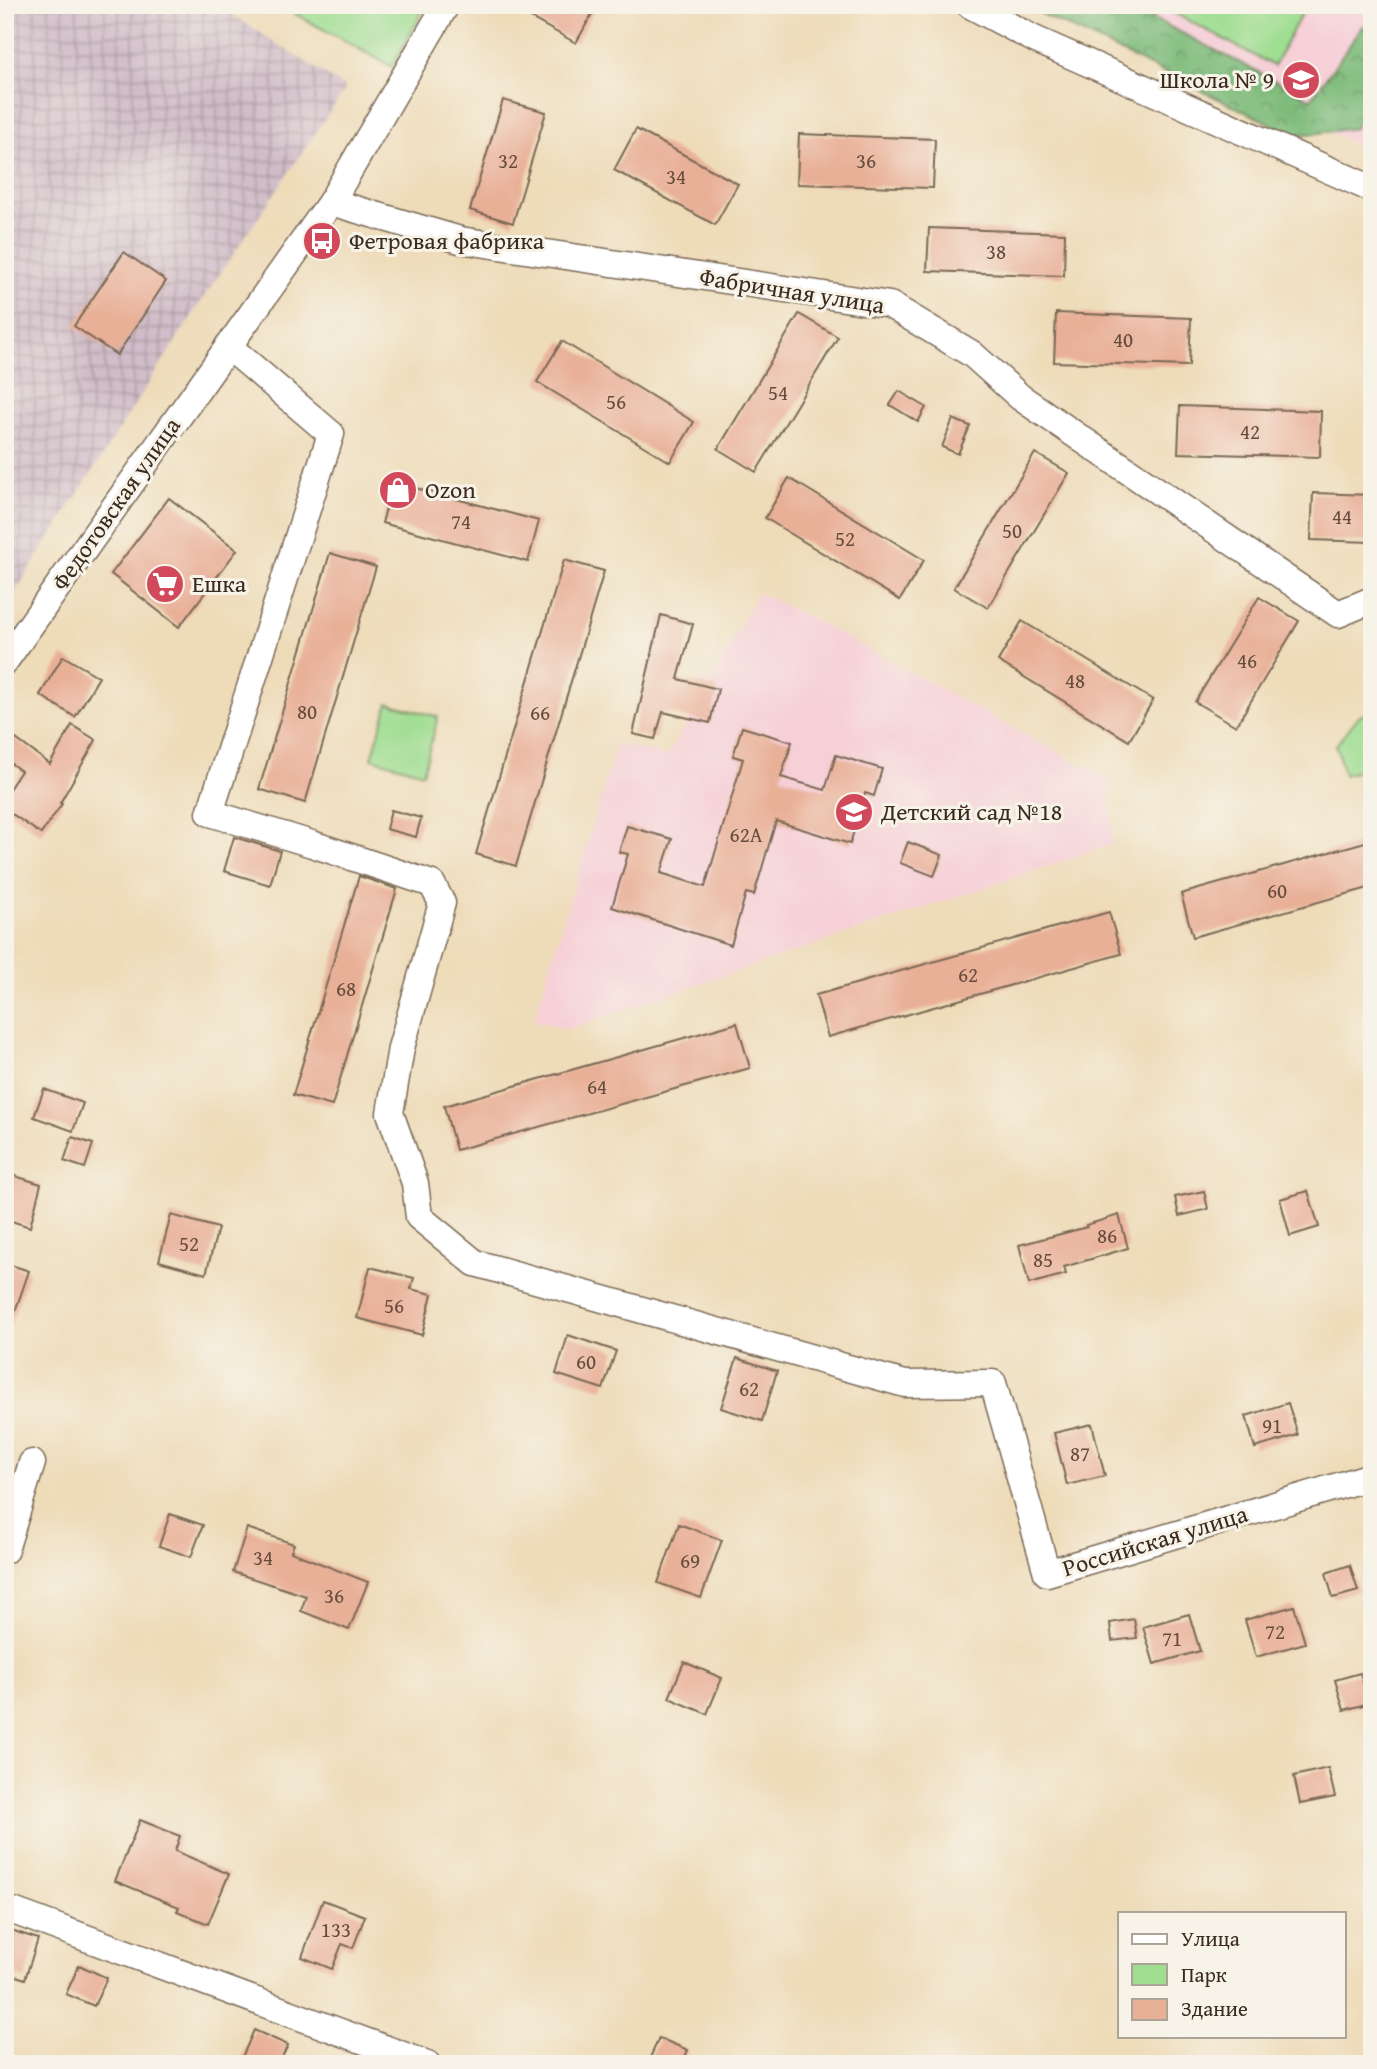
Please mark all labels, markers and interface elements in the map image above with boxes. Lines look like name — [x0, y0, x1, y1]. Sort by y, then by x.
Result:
school or university icon: Школа № 9 — [1280, 59, 1322, 101]
place label: Школа № 9 — [1160, 62, 1274, 97]
house number: 32 — [498, 145, 518, 176]
house number: 36 — [856, 145, 876, 176]
house number: 34 — [666, 161, 686, 192]
bus stop icon: Фетровая фабрика — [301, 220, 343, 262]
place label: Фетровая фабрика — [349, 223, 545, 258]
house number: 38 — [986, 236, 1006, 267]
street label: Фабричная улица — [697, 259, 888, 323]
house number: 40 — [1113, 324, 1133, 355]
house number: 54 — [768, 377, 788, 408]
house number: 56 — [606, 386, 626, 417]
street label: Федотовская улица — [43, 409, 189, 598]
house number: 42 — [1240, 416, 1260, 447]
shop icon: Ozon — [377, 469, 419, 511]
place label: Ozon — [425, 472, 476, 507]
house number: 44 — [1332, 501, 1352, 532]
house number: 74 — [451, 506, 471, 537]
house number: 50 — [1002, 515, 1022, 546]
house number: 52 — [835, 523, 855, 554]
supermarket icon: Ешка — [144, 563, 186, 605]
place label: Ешка — [192, 566, 247, 601]
house number: 46 — [1237, 645, 1257, 676]
house number: 48 — [1065, 665, 1085, 696]
house number: 80 — [297, 696, 317, 727]
house number: 66 — [530, 697, 550, 728]
school or university icon: Детский сад №18 — [833, 791, 875, 833]
place label: Детский сад №18 — [880, 794, 1062, 829]
house number: 62А — [730, 819, 763, 850]
house number: 60 — [1267, 875, 1287, 906]
house number: 62 — [958, 959, 978, 990]
house number: 68 — [336, 973, 356, 1004]
house number: 64 — [587, 1071, 607, 1102]
house number: 86 — [1097, 1220, 1117, 1251]
house number: 52 — [179, 1228, 199, 1259]
house number: 85 — [1033, 1244, 1053, 1275]
house number: 56 — [384, 1290, 404, 1321]
house number: 60 — [576, 1346, 596, 1377]
house number: 62 — [739, 1373, 759, 1404]
house number: 91 — [1262, 1410, 1282, 1441]
house number: 87 — [1070, 1438, 1090, 1469]
street label: Российская улица — [1058, 1496, 1252, 1585]
house number: 34 — [253, 1542, 273, 1573]
house number: 69 — [680, 1545, 700, 1576]
house number: 36 — [324, 1580, 344, 1611]
house number: 72 — [1265, 1616, 1285, 1647]
house number: 71 — [1162, 1623, 1182, 1654]
legend — [1118, 1912, 1346, 2038]
house number: 133 — [321, 1914, 351, 1945]
text: Улица — [1181, 1923, 1240, 1954]
text: Парк — [1181, 1959, 1227, 1990]
text: Здание — [1181, 1993, 1248, 2024]

